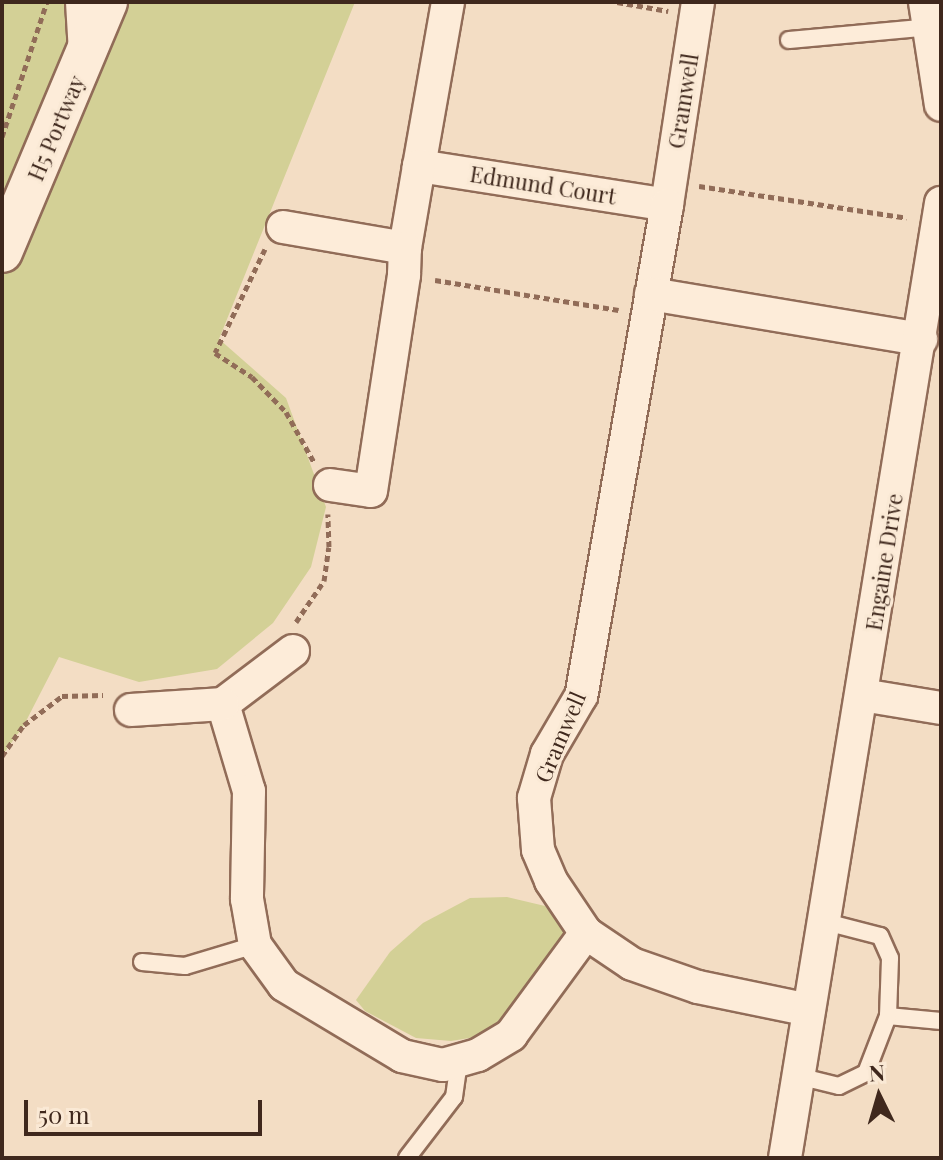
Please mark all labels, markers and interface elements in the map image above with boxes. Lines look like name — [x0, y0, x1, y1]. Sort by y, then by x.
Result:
street label: Gramwell — [662, 52, 704, 150]
street label: H5 Portway — [22, 71, 90, 185]
street label: Edmund Court — [468, 160, 618, 210]
street label: Engaine Drive — [860, 491, 908, 633]
street label: Gramwell — [529, 688, 591, 786]
north arrow — [839, 1056, 919, 1136]
text: N — [868, 1056, 886, 1088]
scale bar — [28, 1084, 266, 1134]
text: 50 m — [38, 1098, 90, 1130]

